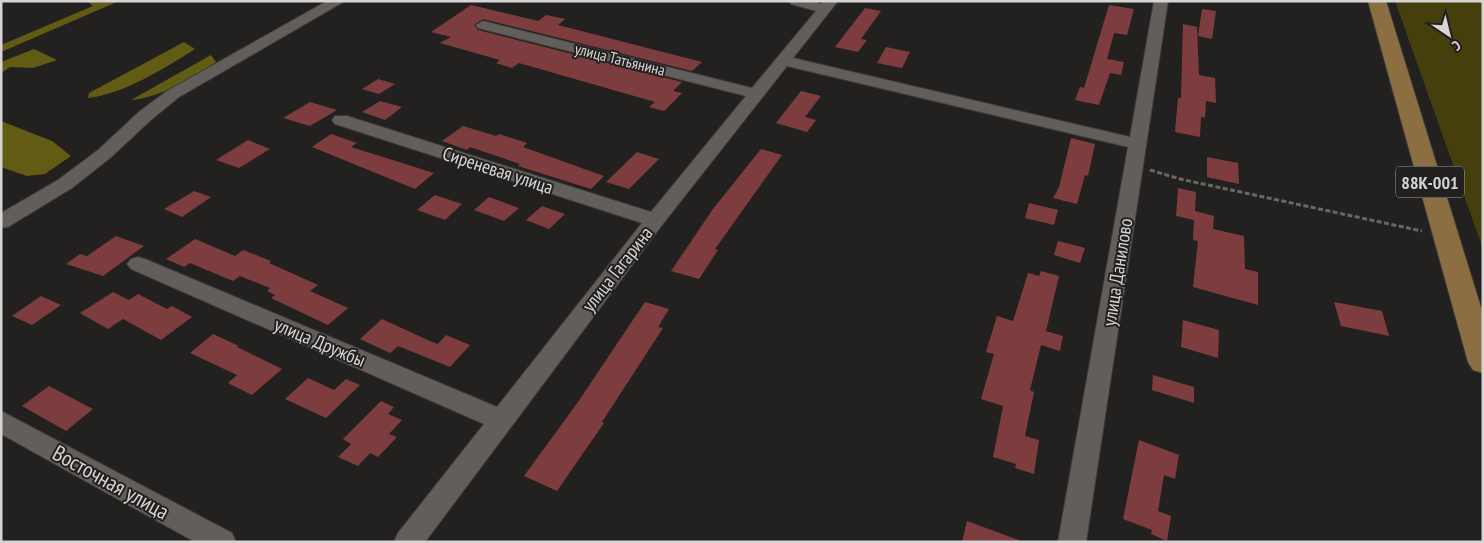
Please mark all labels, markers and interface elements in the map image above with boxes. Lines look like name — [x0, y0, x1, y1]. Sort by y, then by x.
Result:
north arrow — [1424, 10, 1474, 60]
text: С — [1448, 36, 1464, 55]
street label: улица Татьянина — [573, 38, 667, 80]
street label: Сиреневая улица — [440, 141, 556, 199]
road number: 88К-001 — [1396, 166, 1464, 198]
street label: улица Данилово — [1097, 216, 1137, 328]
street label: улица Гагарина — [576, 222, 658, 316]
street label: улица Дружбы — [271, 312, 369, 372]
street label: Восточная улица — [48, 438, 174, 526]

